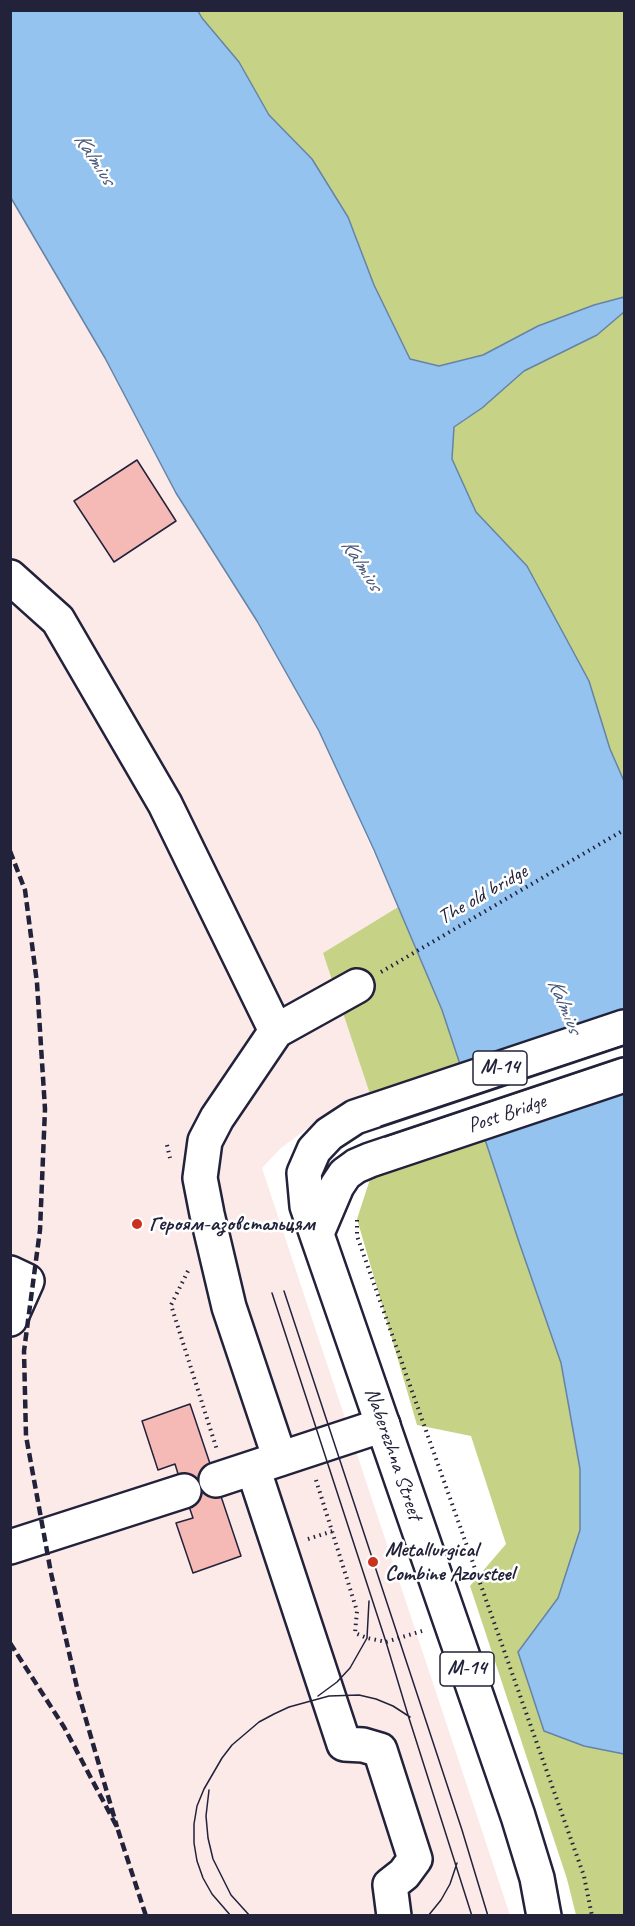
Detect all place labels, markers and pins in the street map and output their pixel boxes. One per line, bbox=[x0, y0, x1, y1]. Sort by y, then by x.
place label: Героям-азовстальцям bbox=[149, 1211, 315, 1237]
marker: Героям-азовстальцям bbox=[130, 1217, 144, 1231]
place label: Metallurgical Combine Azovsteel bbox=[385, 1537, 514, 1587]
marker: Metallurgical Combine Azovsteel bbox=[366, 1555, 380, 1569]

